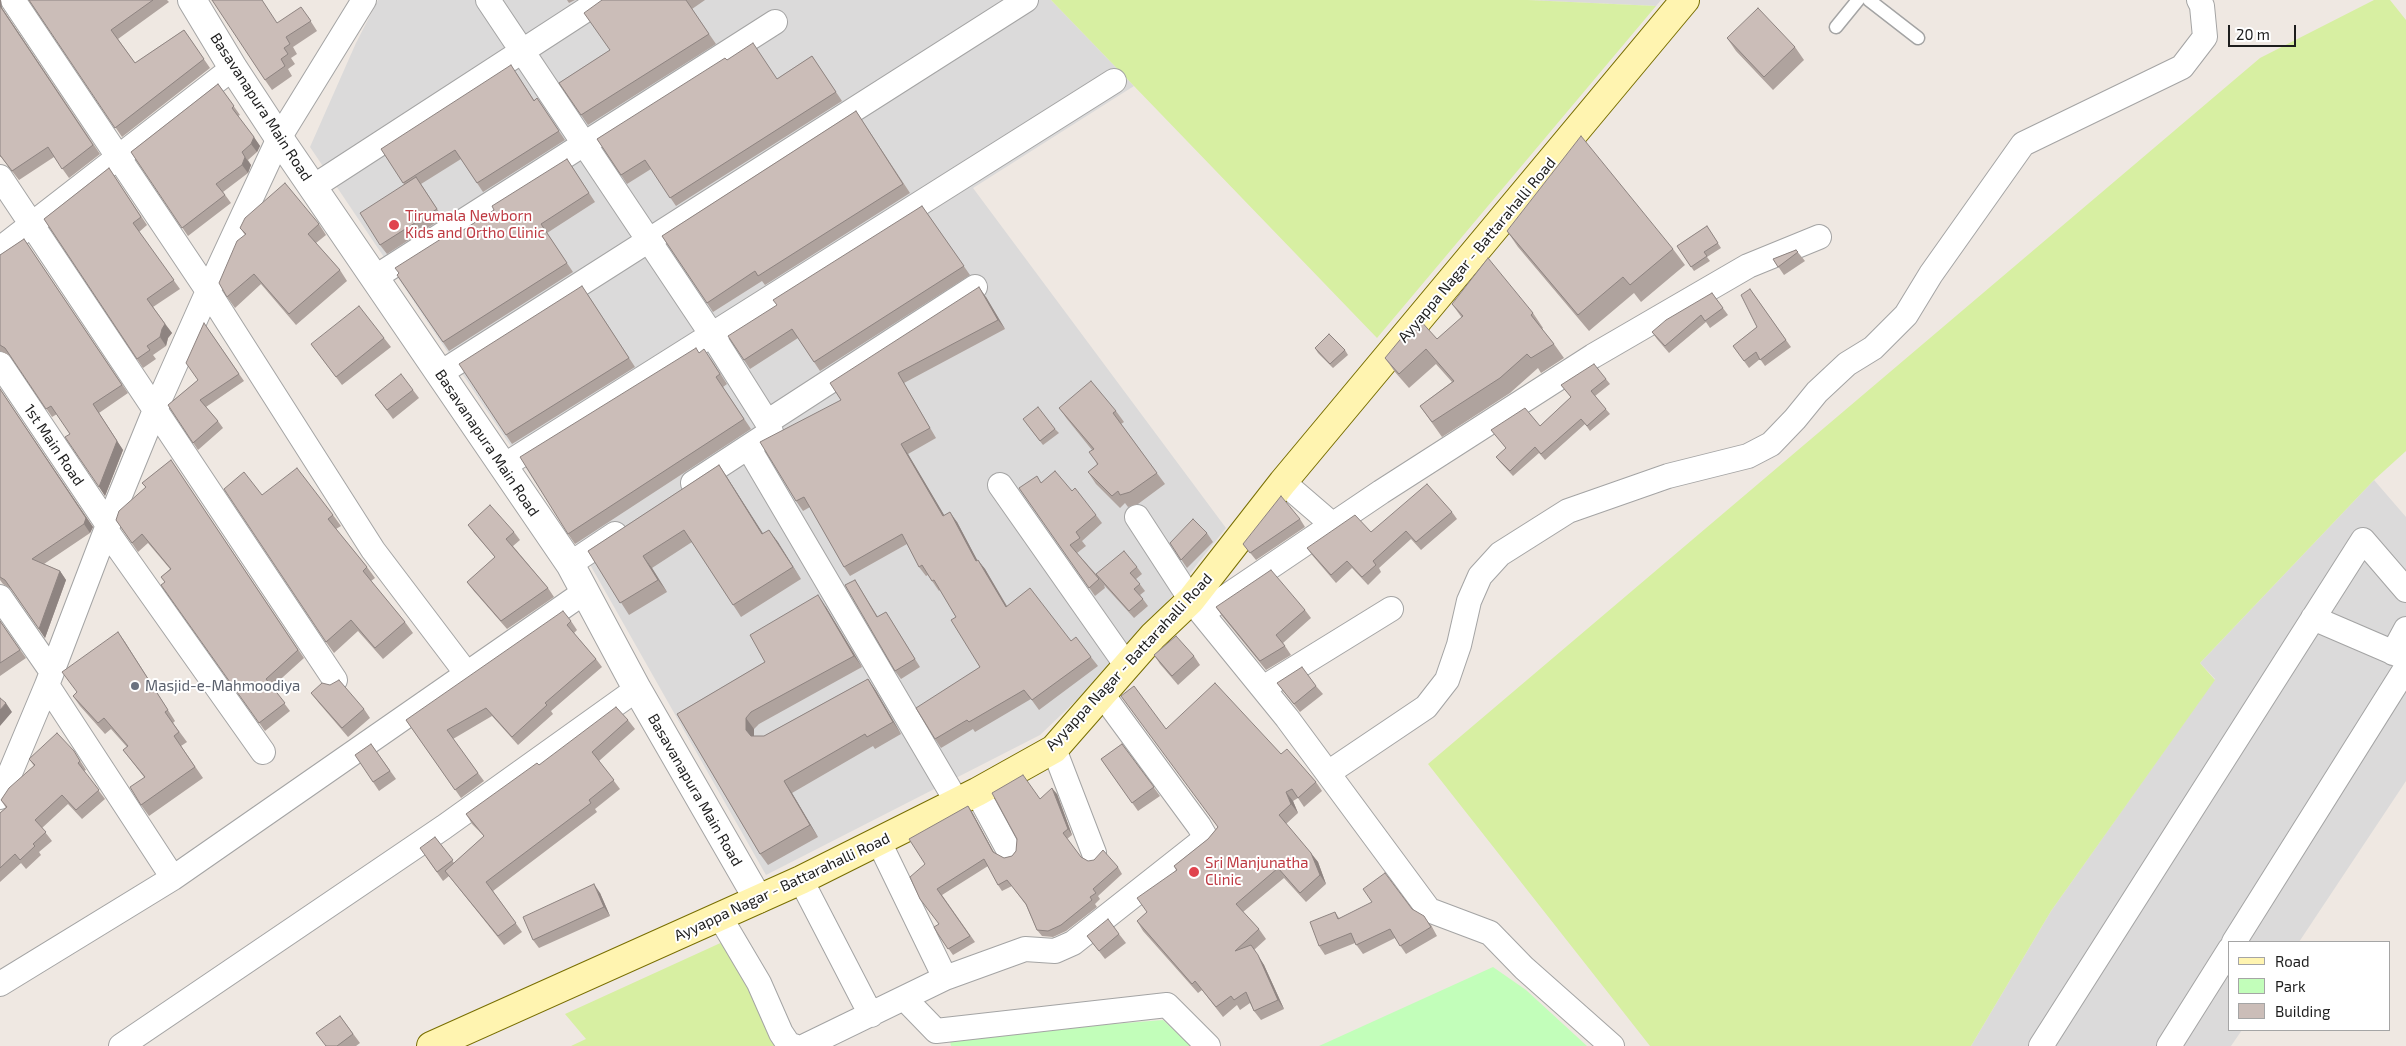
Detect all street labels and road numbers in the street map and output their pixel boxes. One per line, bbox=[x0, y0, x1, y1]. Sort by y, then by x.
street label: Basavanapura Main Road bbox=[206, 30, 316, 184]
street label: Ayyappa Nagar - Battarahalli Road bbox=[1394, 154, 1560, 346]
street label: Basavanapura Main Road bbox=[431, 366, 543, 520]
street label: 1st Main Road bbox=[20, 401, 88, 489]
street label: Ayyappa Nagar - Battarahalli Road bbox=[1042, 570, 1216, 754]
street label: Basavanapura Main Road bbox=[644, 711, 746, 869]
street label: Ayyappa Nagar - Battarahalli Road bbox=[671, 829, 893, 945]

